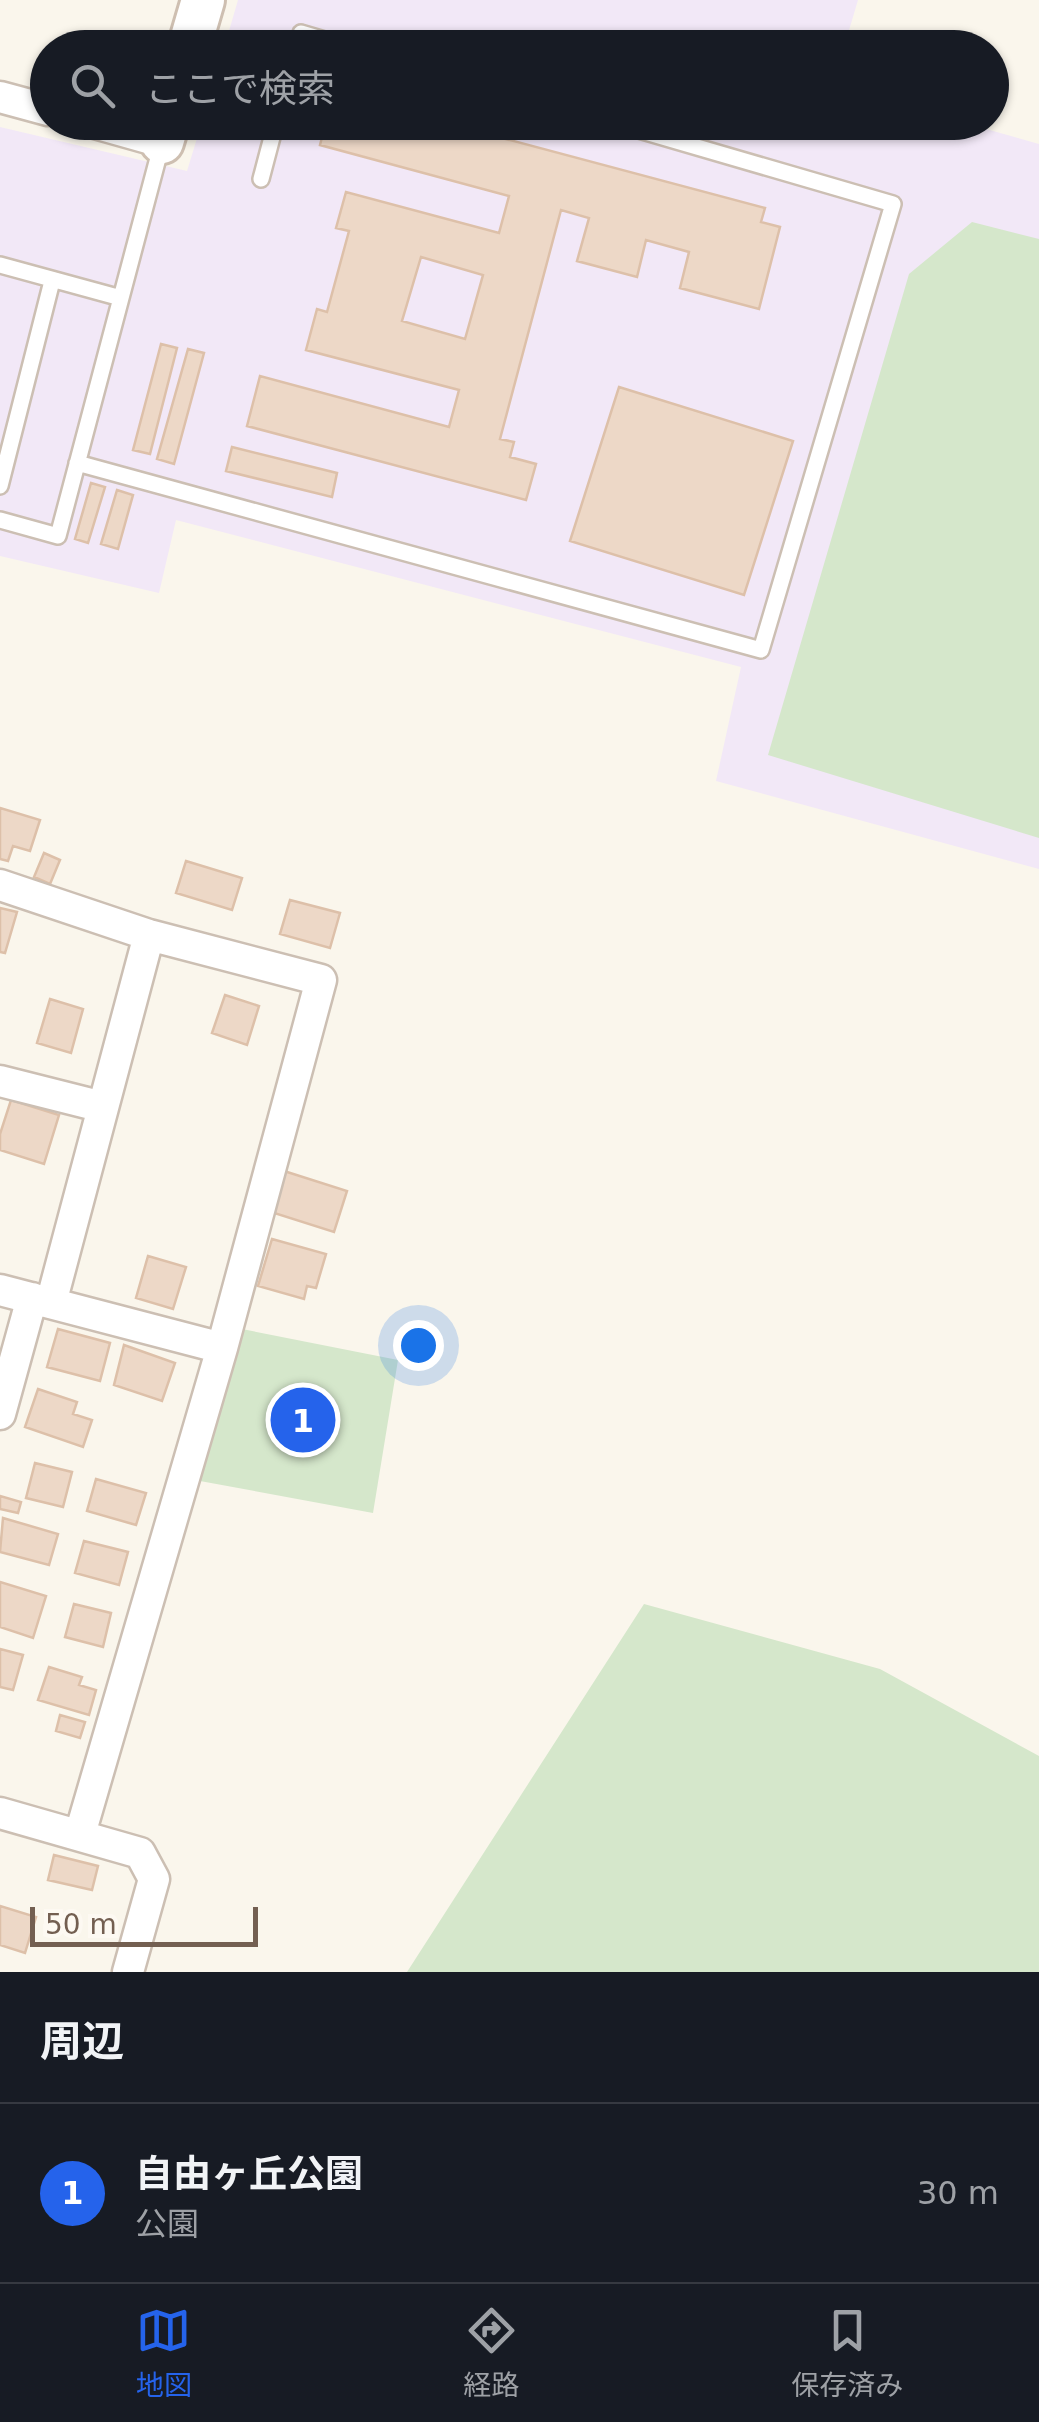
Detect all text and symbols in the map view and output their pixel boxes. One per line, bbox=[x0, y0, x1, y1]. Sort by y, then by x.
search box bbox=[30, 30, 1009, 140]
icon: search bbox=[65, 58, 120, 113]
text: ここで検索 bbox=[145, 67, 335, 111]
your location bbox=[393, 1320, 444, 1371]
pin: 1 bbox=[270, 1382, 336, 1458]
scale bar bbox=[30, 1902, 258, 1946]
text: 50 m bbox=[45, 1908, 117, 1941]
text: 周辺 bbox=[40, 2017, 124, 2066]
text: 自由ヶ丘公園 bbox=[135, 2152, 363, 2196]
text: 1 bbox=[61, 2174, 84, 2212]
text: 30 m bbox=[917, 2174, 999, 2212]
text: 公園 bbox=[135, 2205, 199, 2243]
tab: 地図 bbox=[136, 2303, 192, 2403]
tab: 経路 bbox=[463, 2303, 519, 2403]
tab: 保存済み bbox=[791, 2303, 903, 2403]

